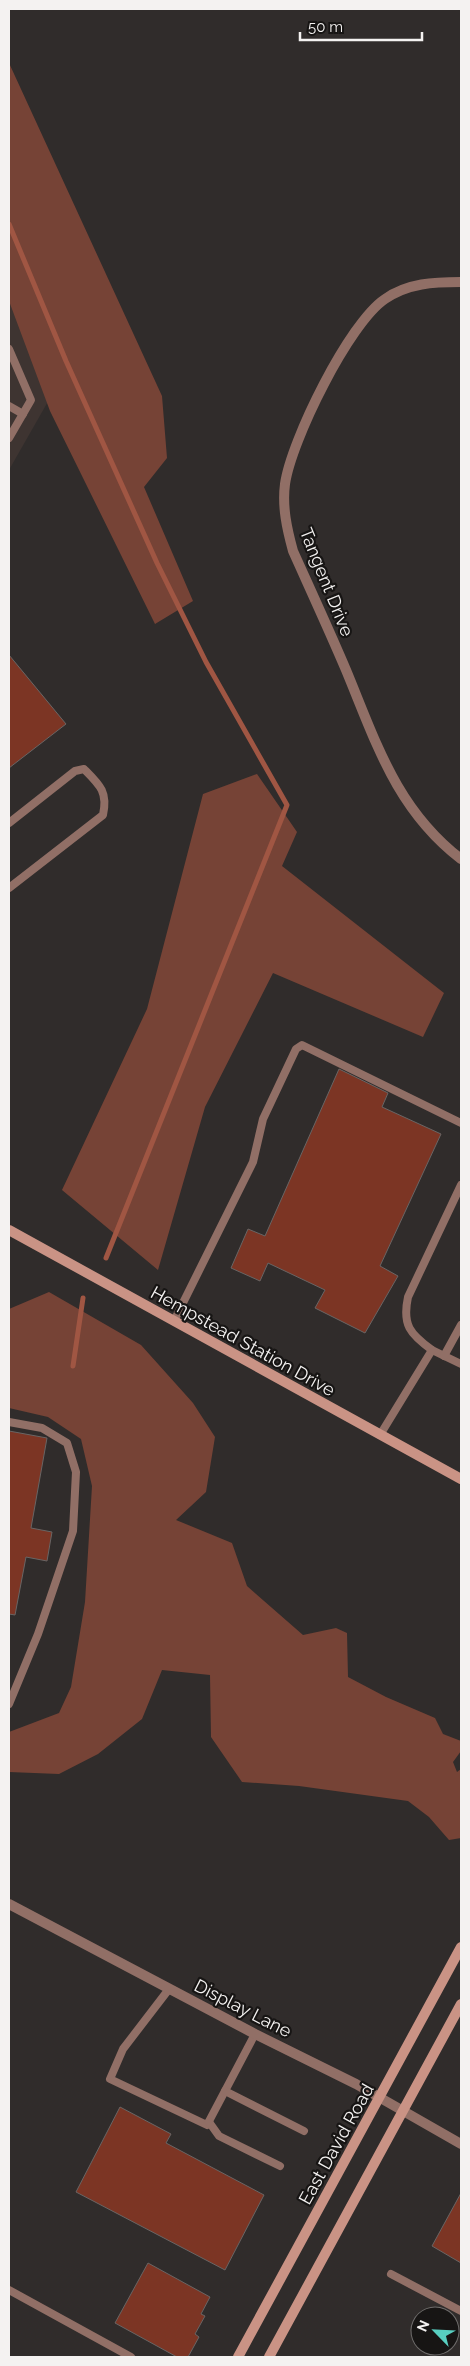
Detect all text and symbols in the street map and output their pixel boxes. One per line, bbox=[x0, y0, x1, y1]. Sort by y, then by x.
scale bar bbox=[300, 10, 422, 42]
text: 50 m bbox=[308, 18, 343, 36]
street label: Tangent Drive bbox=[296, 525, 358, 640]
street label: Hempstead Station Drive bbox=[147, 1282, 339, 1401]
street label: Display Lane bbox=[191, 1975, 295, 2042]
street label: East David Road bbox=[294, 2080, 378, 2208]
north arrow bbox=[410, 2306, 460, 2356]
text: N bbox=[414, 2318, 433, 2334]

